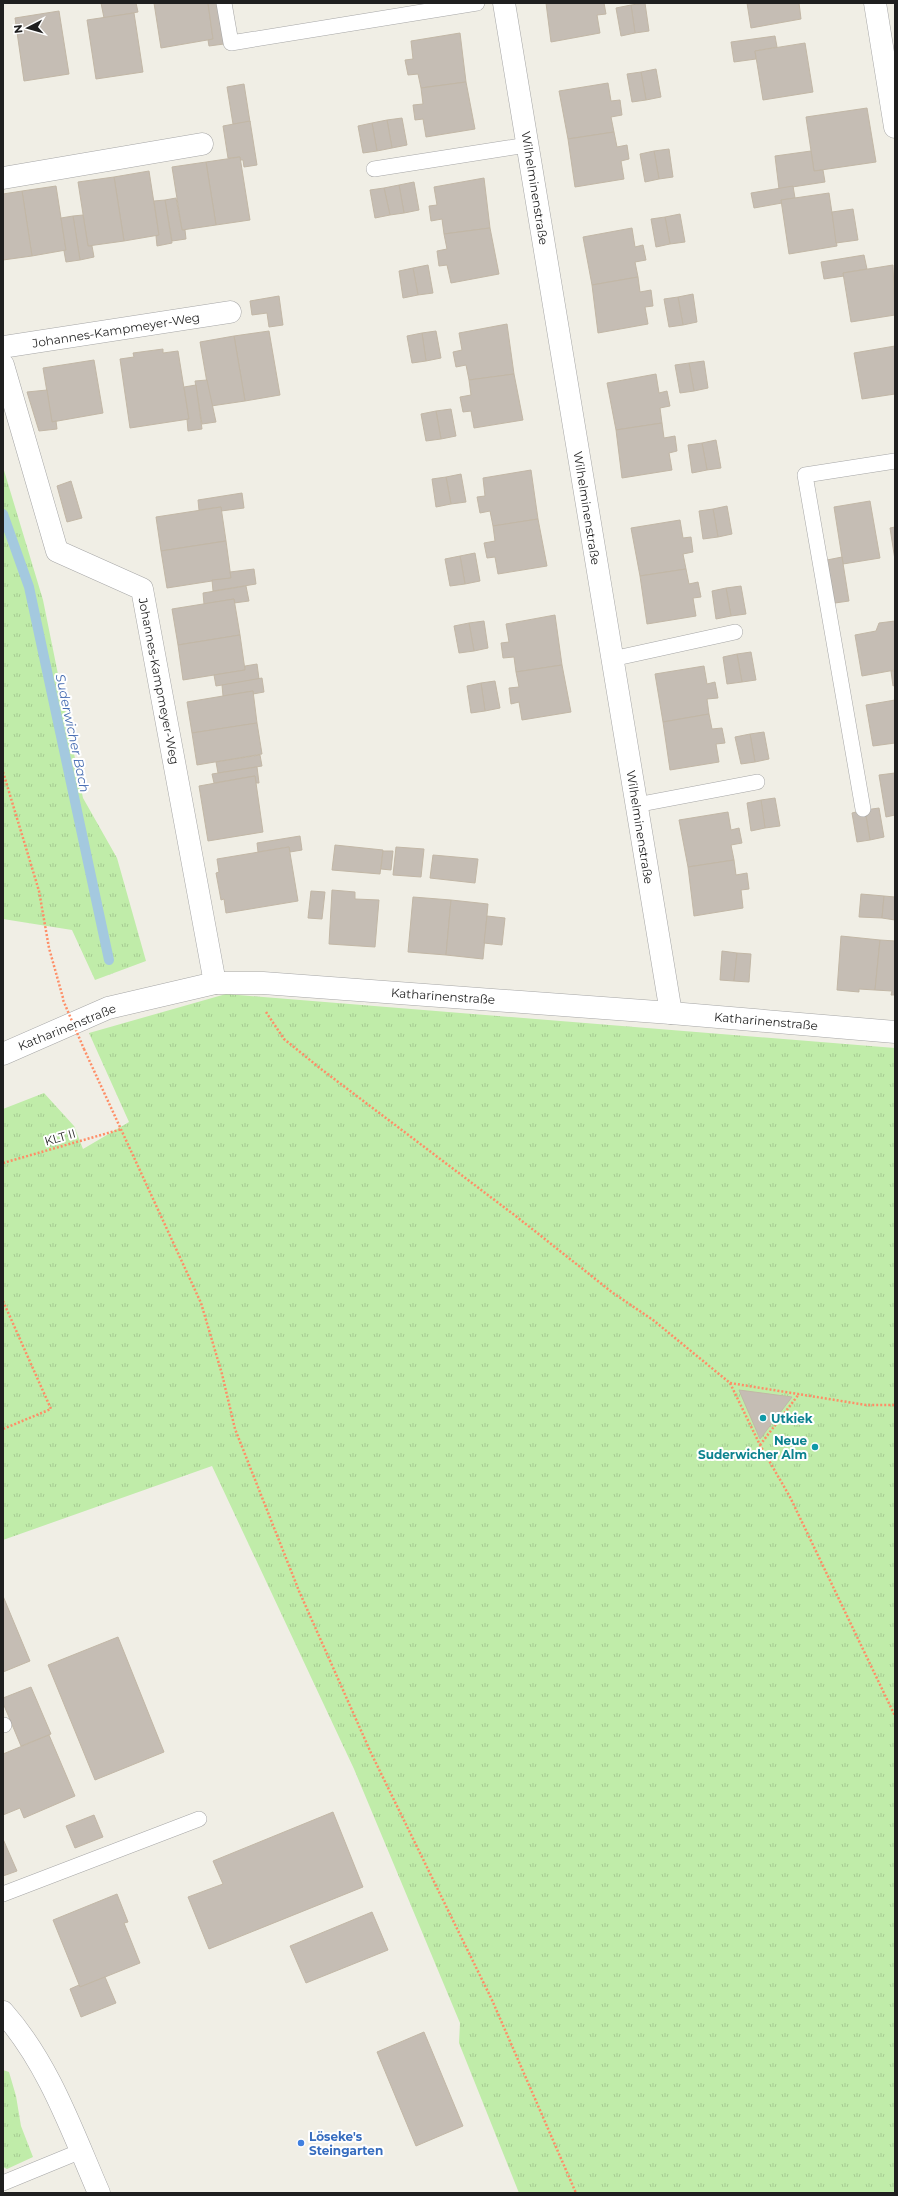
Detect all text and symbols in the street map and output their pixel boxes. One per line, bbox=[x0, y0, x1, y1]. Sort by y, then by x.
north arrow bbox=[8, 8, 48, 48]
text: N bbox=[11, 24, 25, 34]
street label: Wilhelminenstraße bbox=[519, 130, 551, 246]
street label: Johannes-Kampmeyer-Weg bbox=[30, 309, 201, 351]
street label: Wilhelminenstraße bbox=[571, 450, 603, 566]
street label: Johannes-Kampmeyer-Weg bbox=[135, 595, 183, 766]
water label: Suderwicher Bach bbox=[53, 672, 93, 794]
street label: Wilhelminenstraße bbox=[624, 769, 656, 885]
street label: Katharinenstraße bbox=[390, 985, 496, 1007]
street label: Katharinenstraße bbox=[16, 1001, 118, 1053]
street label: Katharinenstraße bbox=[713, 1009, 819, 1033]
street label: KLT II bbox=[43, 1125, 77, 1149]
place label: Utkiek bbox=[771, 1411, 813, 1426]
marker: Utkiek bbox=[758, 1413, 768, 1423]
place label: Neue Suderwicher Alm bbox=[698, 1433, 807, 1462]
marker: Neue Suderwicher Alm bbox=[810, 1442, 820, 1452]
place label: Löseke's Steingarten bbox=[309, 2129, 383, 2158]
marker: Löseke's Steingarten bbox=[296, 2138, 306, 2148]

